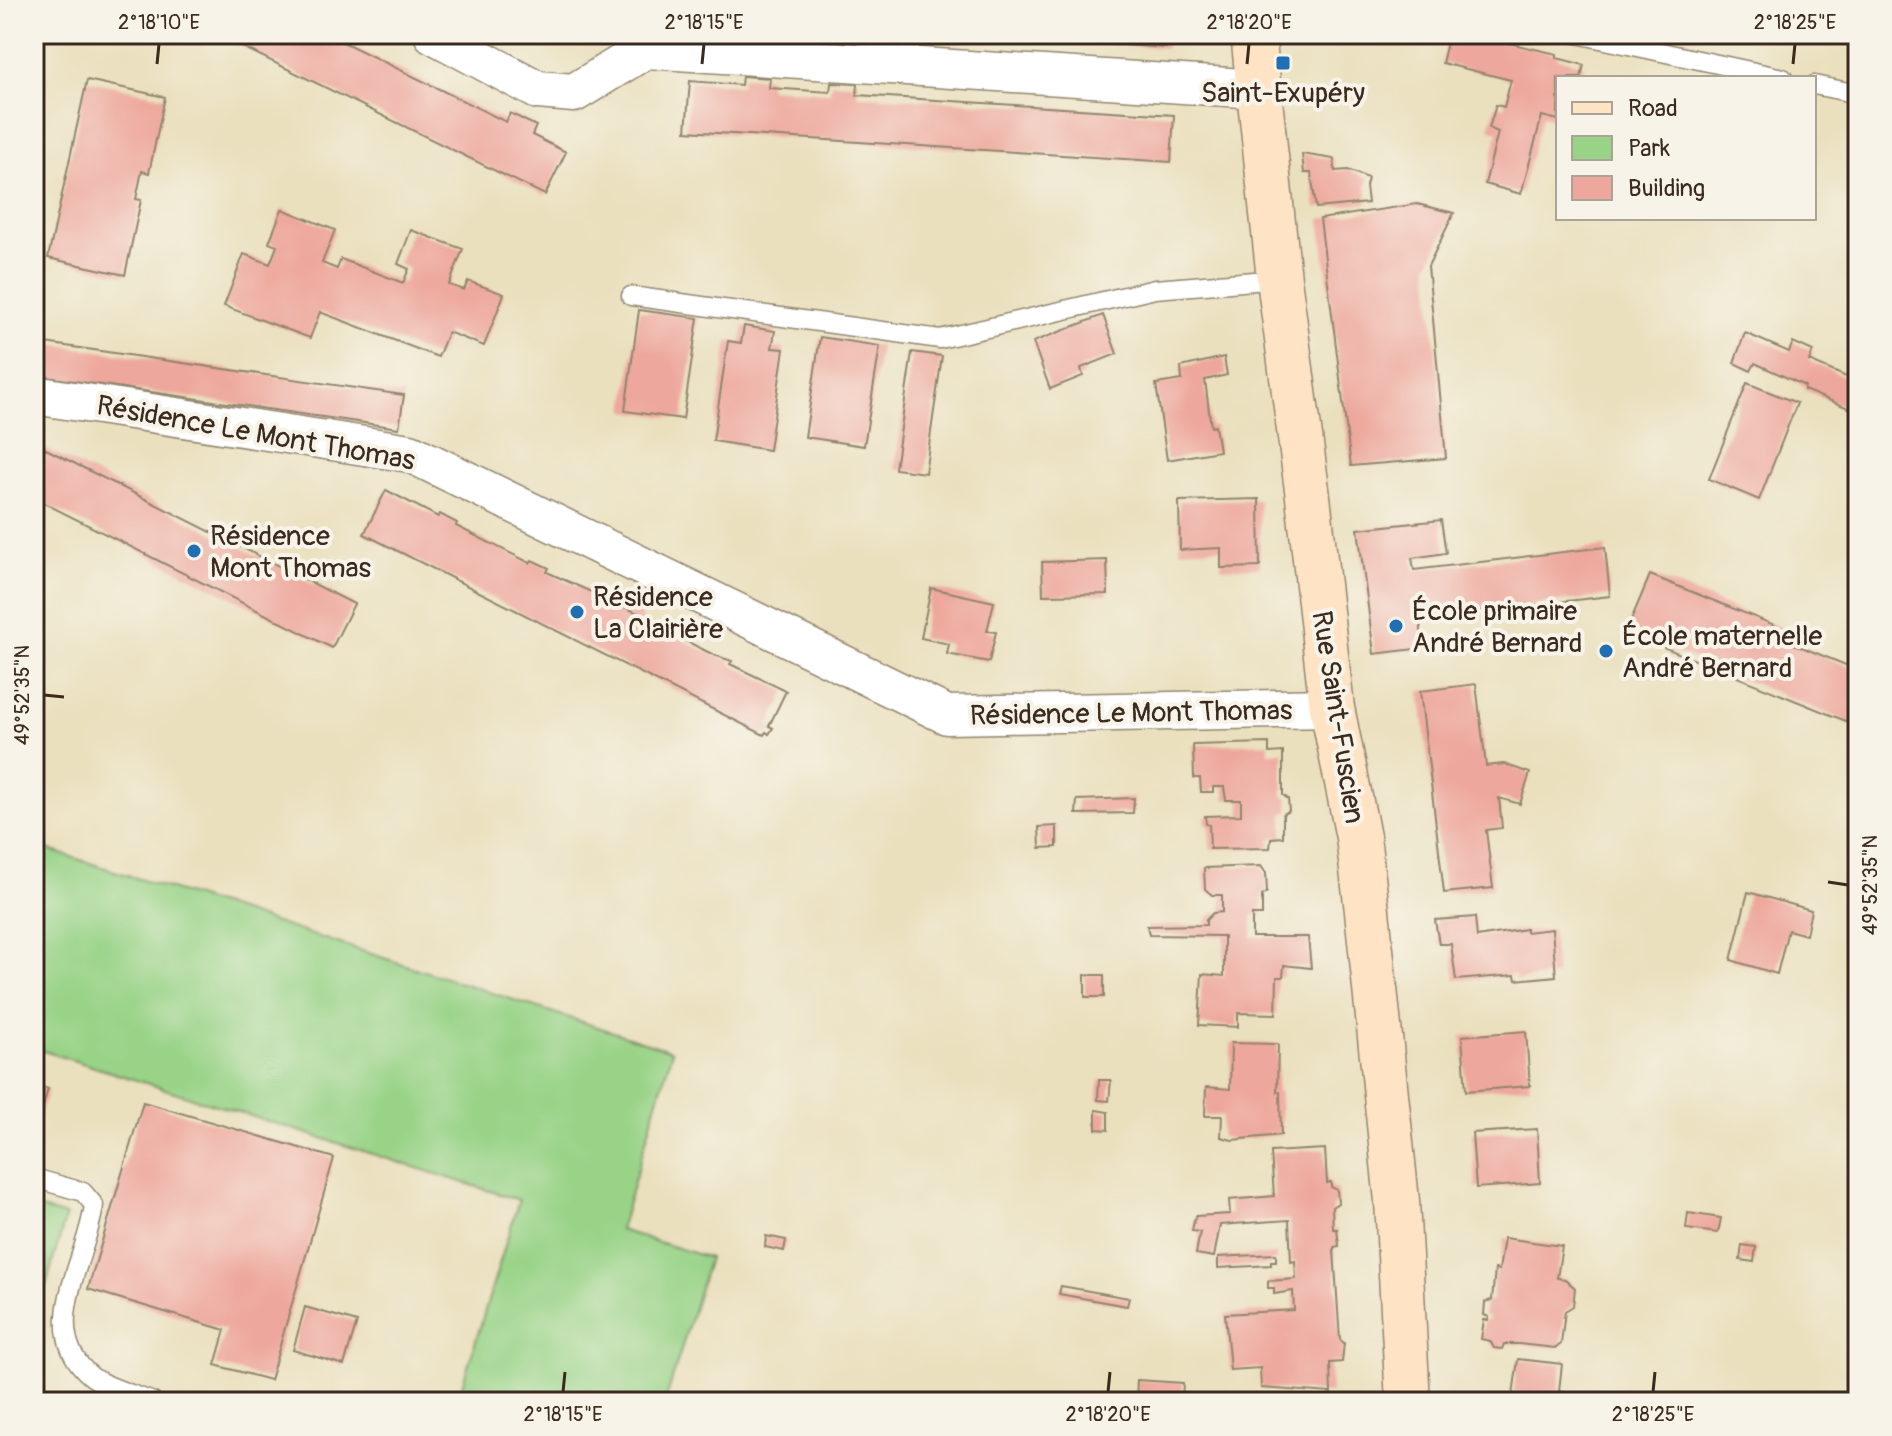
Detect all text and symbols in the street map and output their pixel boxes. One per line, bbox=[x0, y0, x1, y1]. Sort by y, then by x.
text: 2°18'10"E bbox=[118, 10, 200, 35]
text: 2°18'15"E bbox=[665, 10, 743, 35]
text: 2°18'20"E bbox=[1206, 10, 1292, 35]
text: 2°18'25"E bbox=[1754, 10, 1836, 35]
marker: Saint-Exupéry bbox=[1274, 54, 1292, 72]
place label: Saint-Exupéry bbox=[1201, 76, 1365, 111]
legend bbox=[1556, 76, 1816, 220]
text: Road bbox=[1628, 94, 1678, 123]
text: Park bbox=[1628, 134, 1670, 163]
text: Building bbox=[1628, 174, 1705, 203]
street label: Résidence Le Mont Thomas bbox=[94, 388, 418, 479]
place label: Résidence Mont Thomas bbox=[210, 519, 372, 586]
marker: Résidence Mont Thomas bbox=[185, 542, 203, 560]
place label: Résidence La Clairière bbox=[593, 580, 723, 647]
place label: École primaire André Bernard bbox=[1412, 594, 1582, 661]
marker: Résidence La Clairière bbox=[568, 603, 586, 621]
street label: Rue Saint-Fuscien bbox=[1303, 608, 1372, 826]
marker: École primaire André Bernard bbox=[1387, 617, 1405, 635]
place label: École maternelle André Bernard bbox=[1622, 619, 1823, 686]
marker: École maternelle André Bernard bbox=[1597, 642, 1615, 660]
text: 49°52'35"N bbox=[10, 645, 35, 745]
street label: Résidence Le Mont Thomas bbox=[969, 693, 1293, 734]
text: 49°52'35"N bbox=[1858, 835, 1883, 935]
text: 2°18'15"E bbox=[524, 1402, 602, 1427]
text: 2°18'20"E bbox=[1065, 1402, 1151, 1427]
text: 2°18'25"E bbox=[1612, 1402, 1694, 1427]

